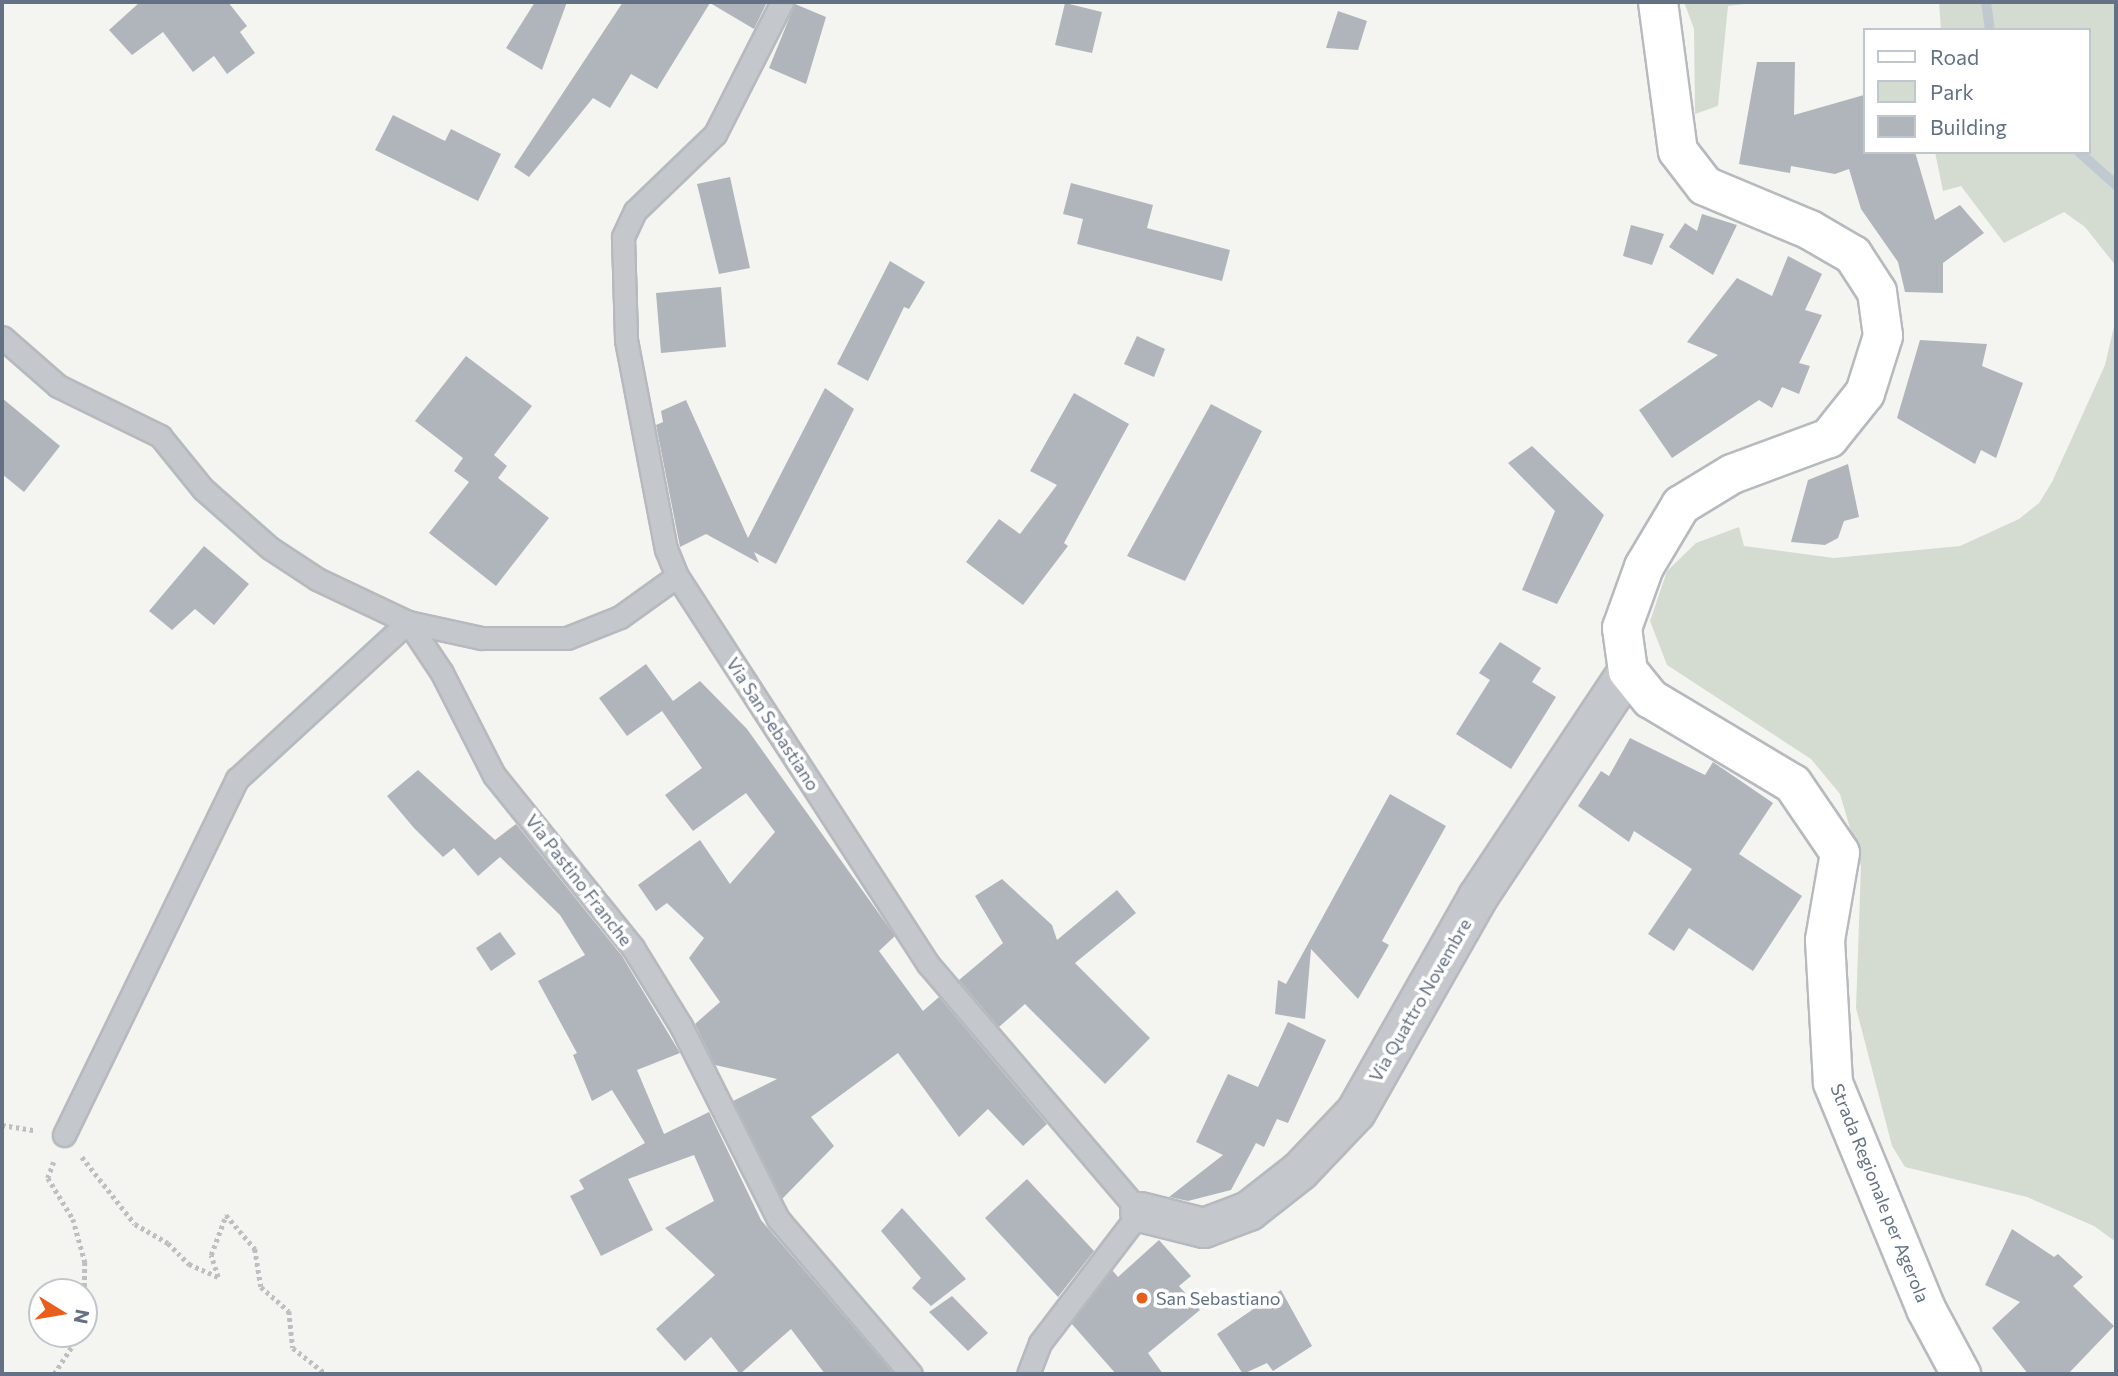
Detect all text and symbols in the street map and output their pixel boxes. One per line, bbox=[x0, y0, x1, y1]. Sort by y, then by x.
legend bbox=[1862, 28, 2090, 154]
text: Road bbox=[1930, 44, 1979, 69]
text: Park bbox=[1930, 79, 1974, 104]
text: Building bbox=[1930, 114, 2007, 139]
street label: Via San Sebastiano bbox=[722, 653, 824, 795]
street label: Via Pastino Franche bbox=[521, 810, 637, 950]
street label: Via Quattro Novembre bbox=[1364, 914, 1476, 1086]
street label: Strada Regionale per Agerola bbox=[1826, 1080, 1934, 1306]
north arrow bbox=[28, 1278, 98, 1348]
place label: San Sebastiano bbox=[1156, 1287, 1280, 1309]
marker: San Sebastiano bbox=[1134, 1290, 1150, 1306]
text: N bbox=[69, 1308, 95, 1326]

